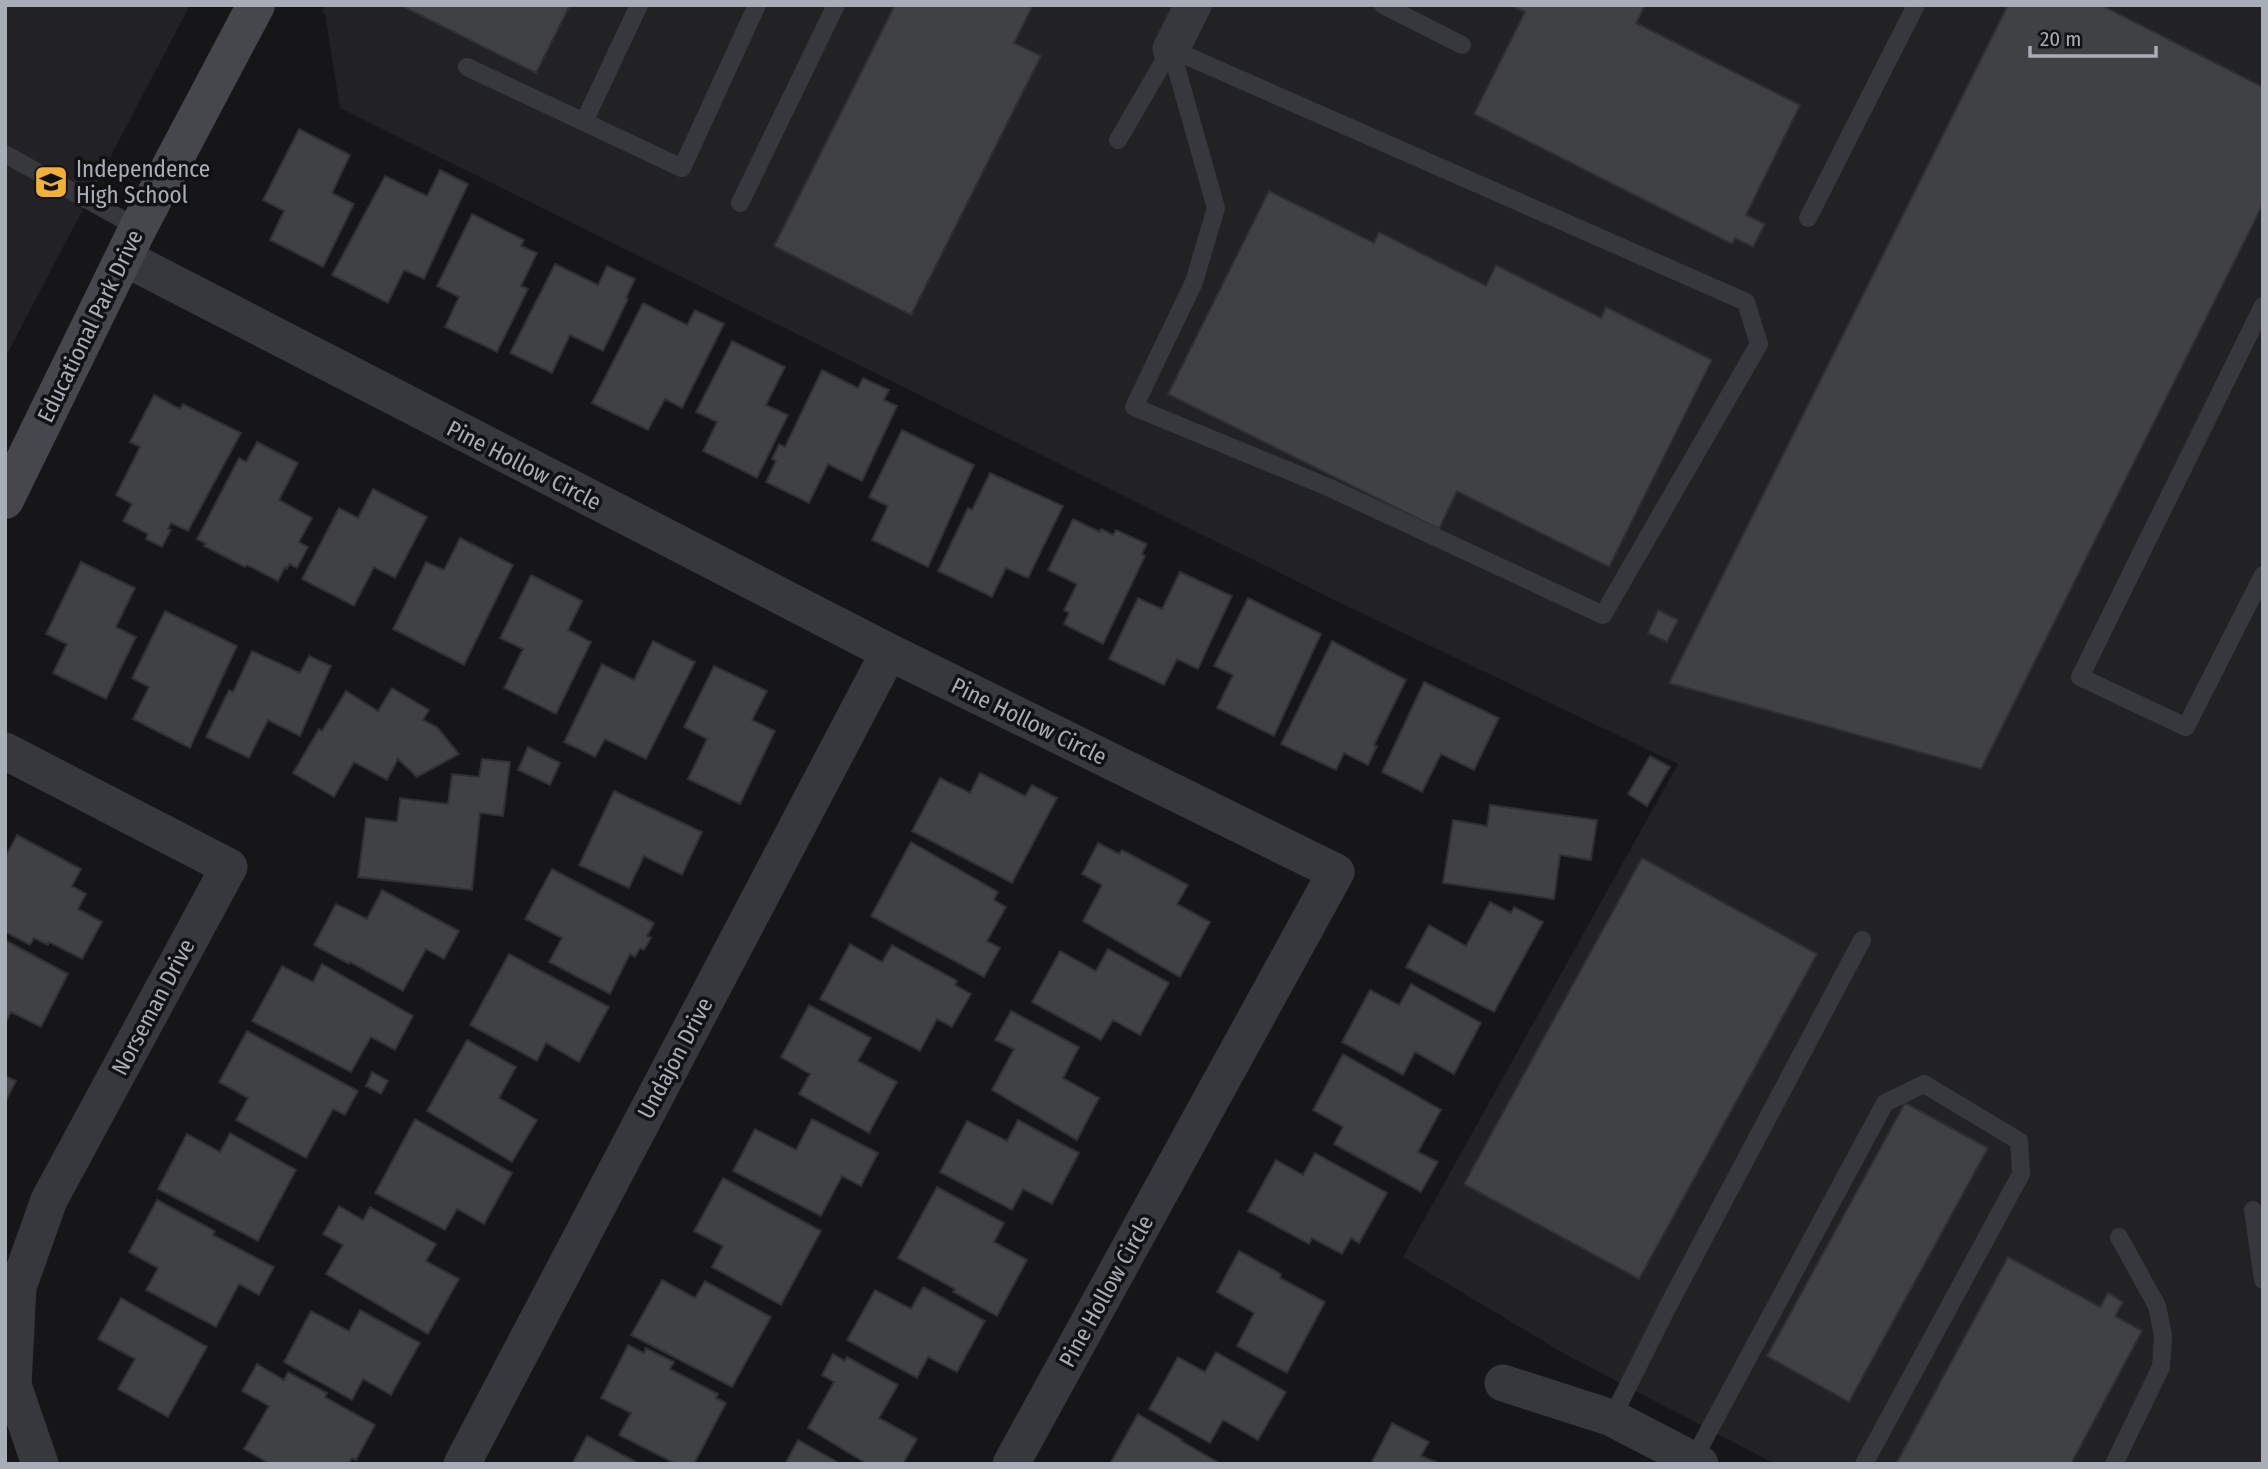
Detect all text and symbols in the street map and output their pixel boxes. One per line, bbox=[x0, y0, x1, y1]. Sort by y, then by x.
scale bar bbox=[2030, 14, 2156, 58]
text: 20 m bbox=[2040, 26, 2081, 52]
place label: Independence High School bbox=[76, 155, 210, 209]
school or university icon: Independence High School bbox=[32, 163, 70, 201]
street label: Educational Park Drive bbox=[31, 225, 149, 427]
street label: Pine Hollow Circle bbox=[442, 414, 606, 516]
street label: Pine Hollow Circle bbox=[947, 671, 1111, 771]
street label: Norseman Drive bbox=[105, 934, 201, 1080]
street label: Undajon Drive bbox=[631, 993, 719, 1123]
street label: Pine Hollow Circle bbox=[1053, 1210, 1159, 1372]

